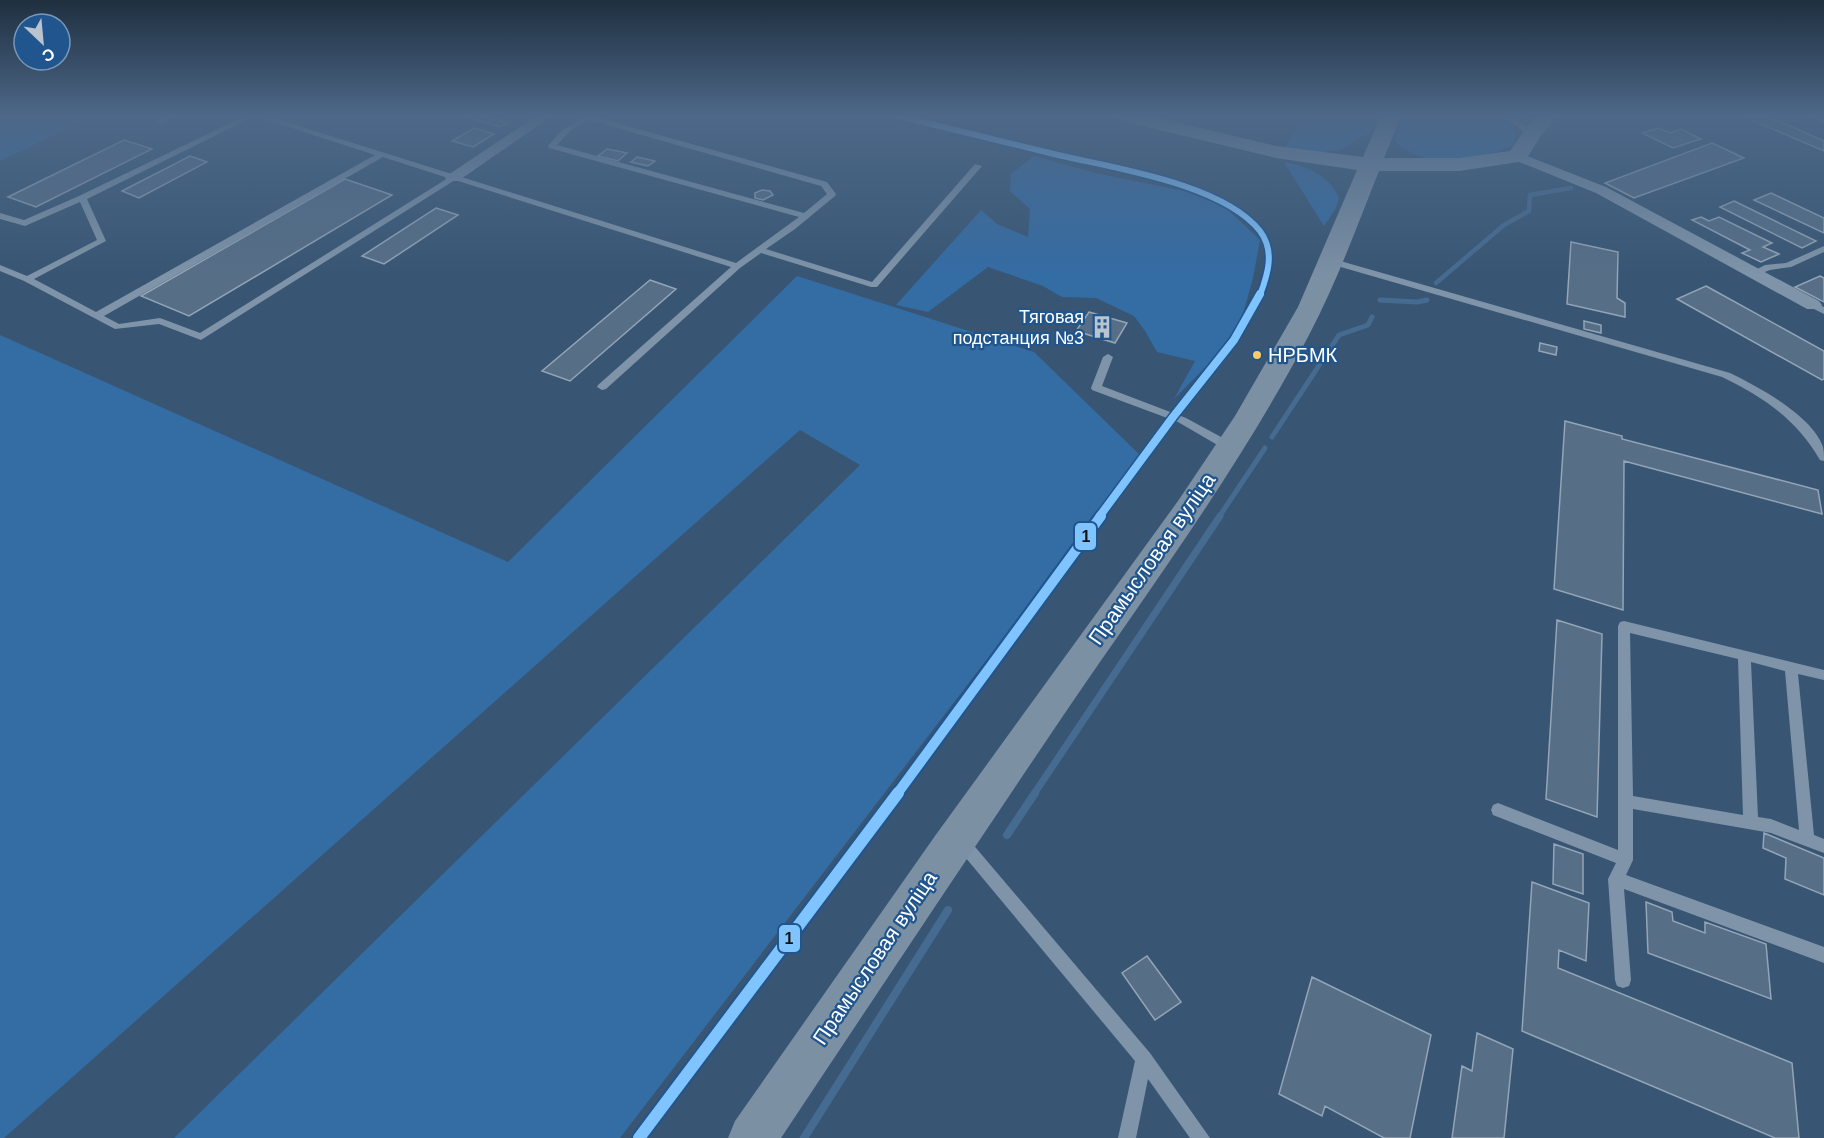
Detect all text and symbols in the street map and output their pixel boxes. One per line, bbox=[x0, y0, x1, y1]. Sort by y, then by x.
north arrow bbox=[12, 12, 72, 72]
text: С bbox=[39, 45, 57, 65]
place label: Тяговая подстанция №3 bbox=[953, 307, 1084, 348]
building icon: Тяговая подстанция №3 bbox=[1089, 314, 1115, 340]
place label: НРБМК bbox=[1268, 344, 1338, 366]
marker: НРБМК bbox=[1251, 349, 1263, 361]
street label: Прамысловая вуліца bbox=[1084, 468, 1220, 649]
line badge: 1 bbox=[1074, 522, 1097, 551]
text: 1 bbox=[1082, 528, 1091, 545]
street label: Прамысловая вуліца bbox=[808, 867, 941, 1049]
line badge: 1 bbox=[778, 924, 801, 953]
text: 1 bbox=[785, 930, 794, 947]

